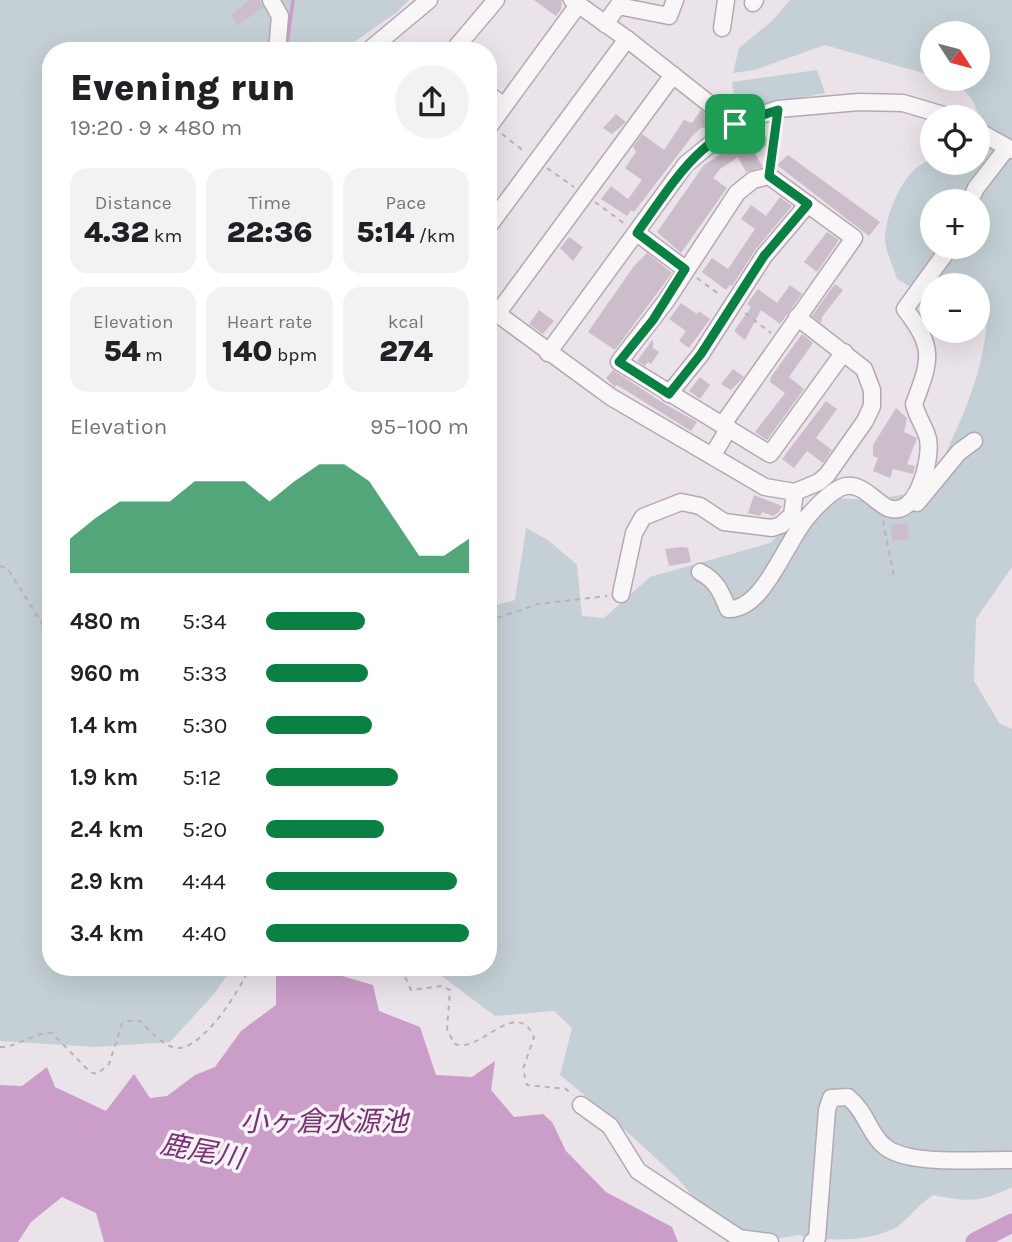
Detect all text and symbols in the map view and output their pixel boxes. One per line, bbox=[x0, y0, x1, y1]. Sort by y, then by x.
north arrow bbox=[920, 21, 990, 91]
map controls bbox=[920, 21, 990, 343]
text: Evening run bbox=[70, 65, 295, 110]
button: share bbox=[395, 65, 469, 139]
pin bbox=[705, 94, 765, 154]
icon: arrive bbox=[716, 105, 754, 143]
button: locate bbox=[920, 105, 990, 175]
text: 19:20 · 9 × 480 m bbox=[70, 114, 242, 141]
button: + bbox=[920, 189, 990, 259]
text: Distance bbox=[95, 192, 172, 214]
text: Time bbox=[248, 192, 291, 214]
text: Pace bbox=[386, 192, 426, 214]
text: 4.32 bbox=[84, 214, 149, 250]
text: 22:36 bbox=[226, 214, 313, 250]
text: 5:14 bbox=[356, 214, 414, 250]
text: km bbox=[149, 225, 182, 247]
text: /km bbox=[414, 225, 455, 247]
button: − bbox=[920, 273, 990, 343]
text: Elevation bbox=[93, 311, 173, 333]
text: Heart rate bbox=[227, 311, 312, 333]
text: kcal bbox=[388, 311, 424, 333]
text: 54 bbox=[104, 333, 141, 369]
text: 140 bbox=[222, 333, 273, 369]
text: 274 bbox=[379, 333, 433, 369]
text: m bbox=[141, 344, 163, 366]
text: bpm bbox=[273, 344, 317, 366]
text: Elevation bbox=[70, 413, 167, 440]
text: 95–100 m bbox=[370, 413, 469, 440]
text: 480 m bbox=[70, 608, 141, 635]
text: 5:34 bbox=[182, 608, 227, 635]
text: 960 m bbox=[70, 660, 140, 687]
text: 5:33 bbox=[182, 660, 227, 687]
text: 1.4 km bbox=[70, 712, 138, 739]
text: 5:30 bbox=[182, 712, 228, 739]
text: 1.9 km bbox=[70, 764, 138, 791]
text: 5:12 bbox=[182, 764, 221, 791]
text: 2.4 km bbox=[70, 816, 144, 843]
text: 5:20 bbox=[182, 816, 227, 843]
text: 2.9 km bbox=[70, 868, 144, 895]
text: 4:44 bbox=[182, 868, 226, 895]
text: 3.4 km bbox=[70, 920, 144, 947]
text: 4:40 bbox=[182, 920, 227, 947]
water label: 小ヶ倉水源池 bbox=[240, 1105, 411, 1138]
water label: 鹿尾川 bbox=[158, 1127, 249, 1176]

